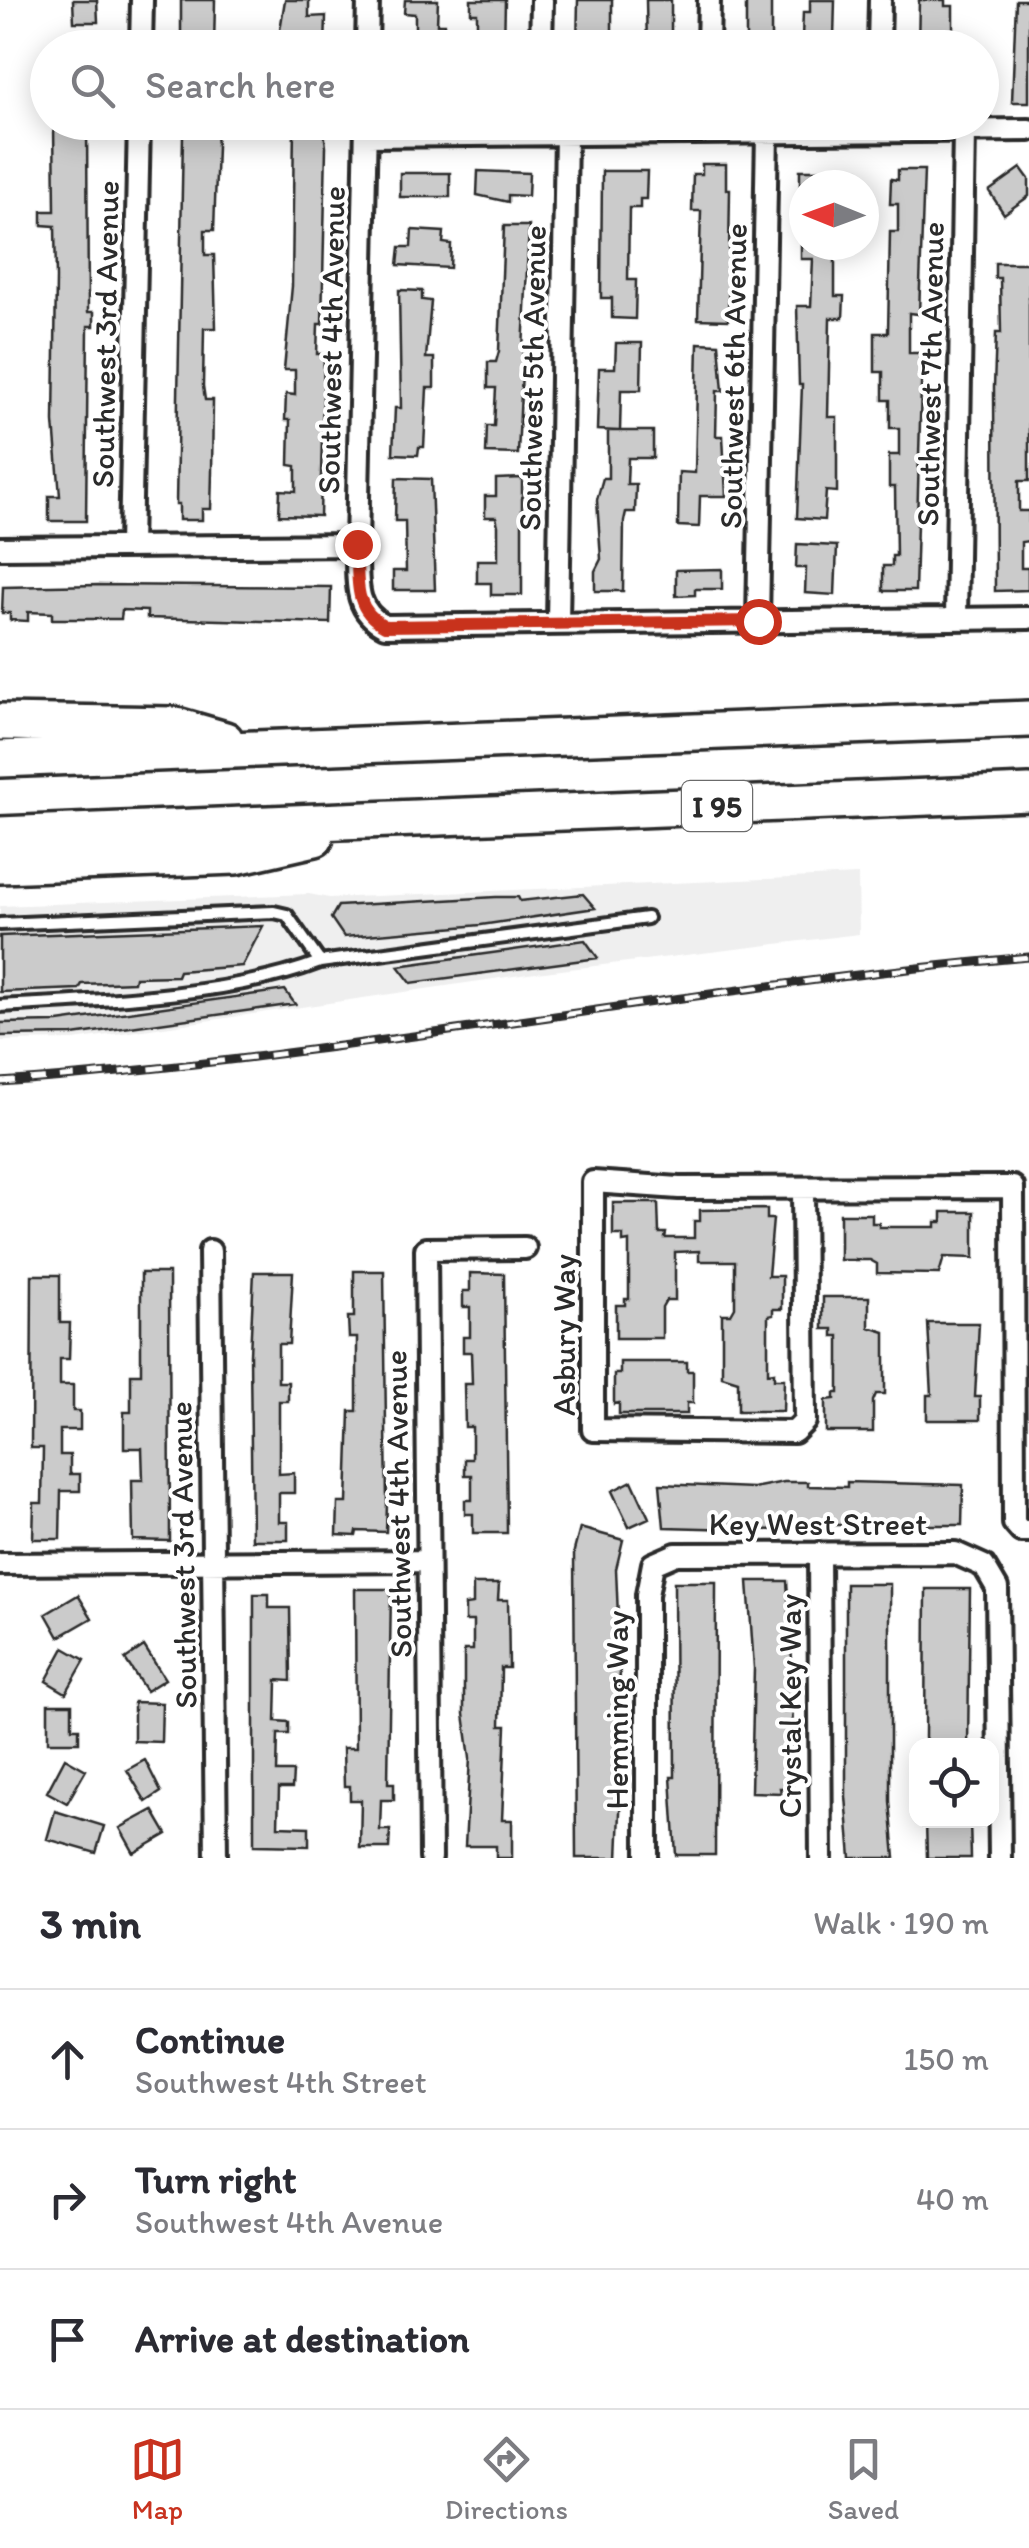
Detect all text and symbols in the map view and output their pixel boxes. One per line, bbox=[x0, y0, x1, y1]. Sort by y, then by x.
search box bbox=[30, 30, 999, 140]
icon: search bbox=[65, 58, 120, 113]
text: Search here bbox=[145, 62, 336, 108]
north arrow bbox=[789, 170, 879, 260]
street label: Southwest 3rd Avenue bbox=[83, 180, 127, 488]
street label: Southwest 4th Avenue bbox=[309, 186, 353, 494]
street label: Southwest 7th Avenue bbox=[908, 221, 952, 527]
street label: Southwest 6th Avenue bbox=[711, 223, 755, 529]
street label: Southwest 5th Avenue bbox=[510, 225, 554, 531]
route end bbox=[335, 522, 381, 568]
route start bbox=[736, 599, 782, 645]
road number: I 95 bbox=[682, 781, 752, 831]
street label: Asbury Way bbox=[545, 1254, 583, 1416]
street label: Southwest 4th Avenue bbox=[376, 1350, 420, 1658]
street label: Southwest 3rd Avenue bbox=[161, 1401, 205, 1709]
street label: Key West Street bbox=[709, 1505, 927, 1543]
street label: Crystal Key Way bbox=[771, 1594, 809, 1818]
street label: Hemming Way bbox=[598, 1610, 636, 1810]
map controls bbox=[909, 1738, 999, 1828]
button: locate bbox=[909, 1738, 999, 1828]
text: 3 min bbox=[40, 1898, 141, 1949]
text: Walk · 190 m bbox=[813, 1904, 989, 1942]
text: Continue bbox=[135, 2017, 285, 2063]
icon: ahead bbox=[40, 2032, 95, 2087]
text: 150 m bbox=[904, 2040, 989, 2078]
text: Southwest 4th Street bbox=[135, 2063, 427, 2101]
text: Turn right bbox=[135, 2157, 297, 2203]
icon: right bbox=[40, 2172, 95, 2227]
text: 40 m bbox=[916, 2180, 989, 2218]
text: Southwest 4th Avenue bbox=[135, 2203, 443, 2241]
icon: arrive bbox=[40, 2312, 95, 2367]
text: Arrive at destination bbox=[135, 2316, 470, 2362]
tab: Map bbox=[130, 2432, 185, 2526]
tab: Directions bbox=[445, 2432, 568, 2526]
tab: Saved bbox=[828, 2432, 899, 2526]

